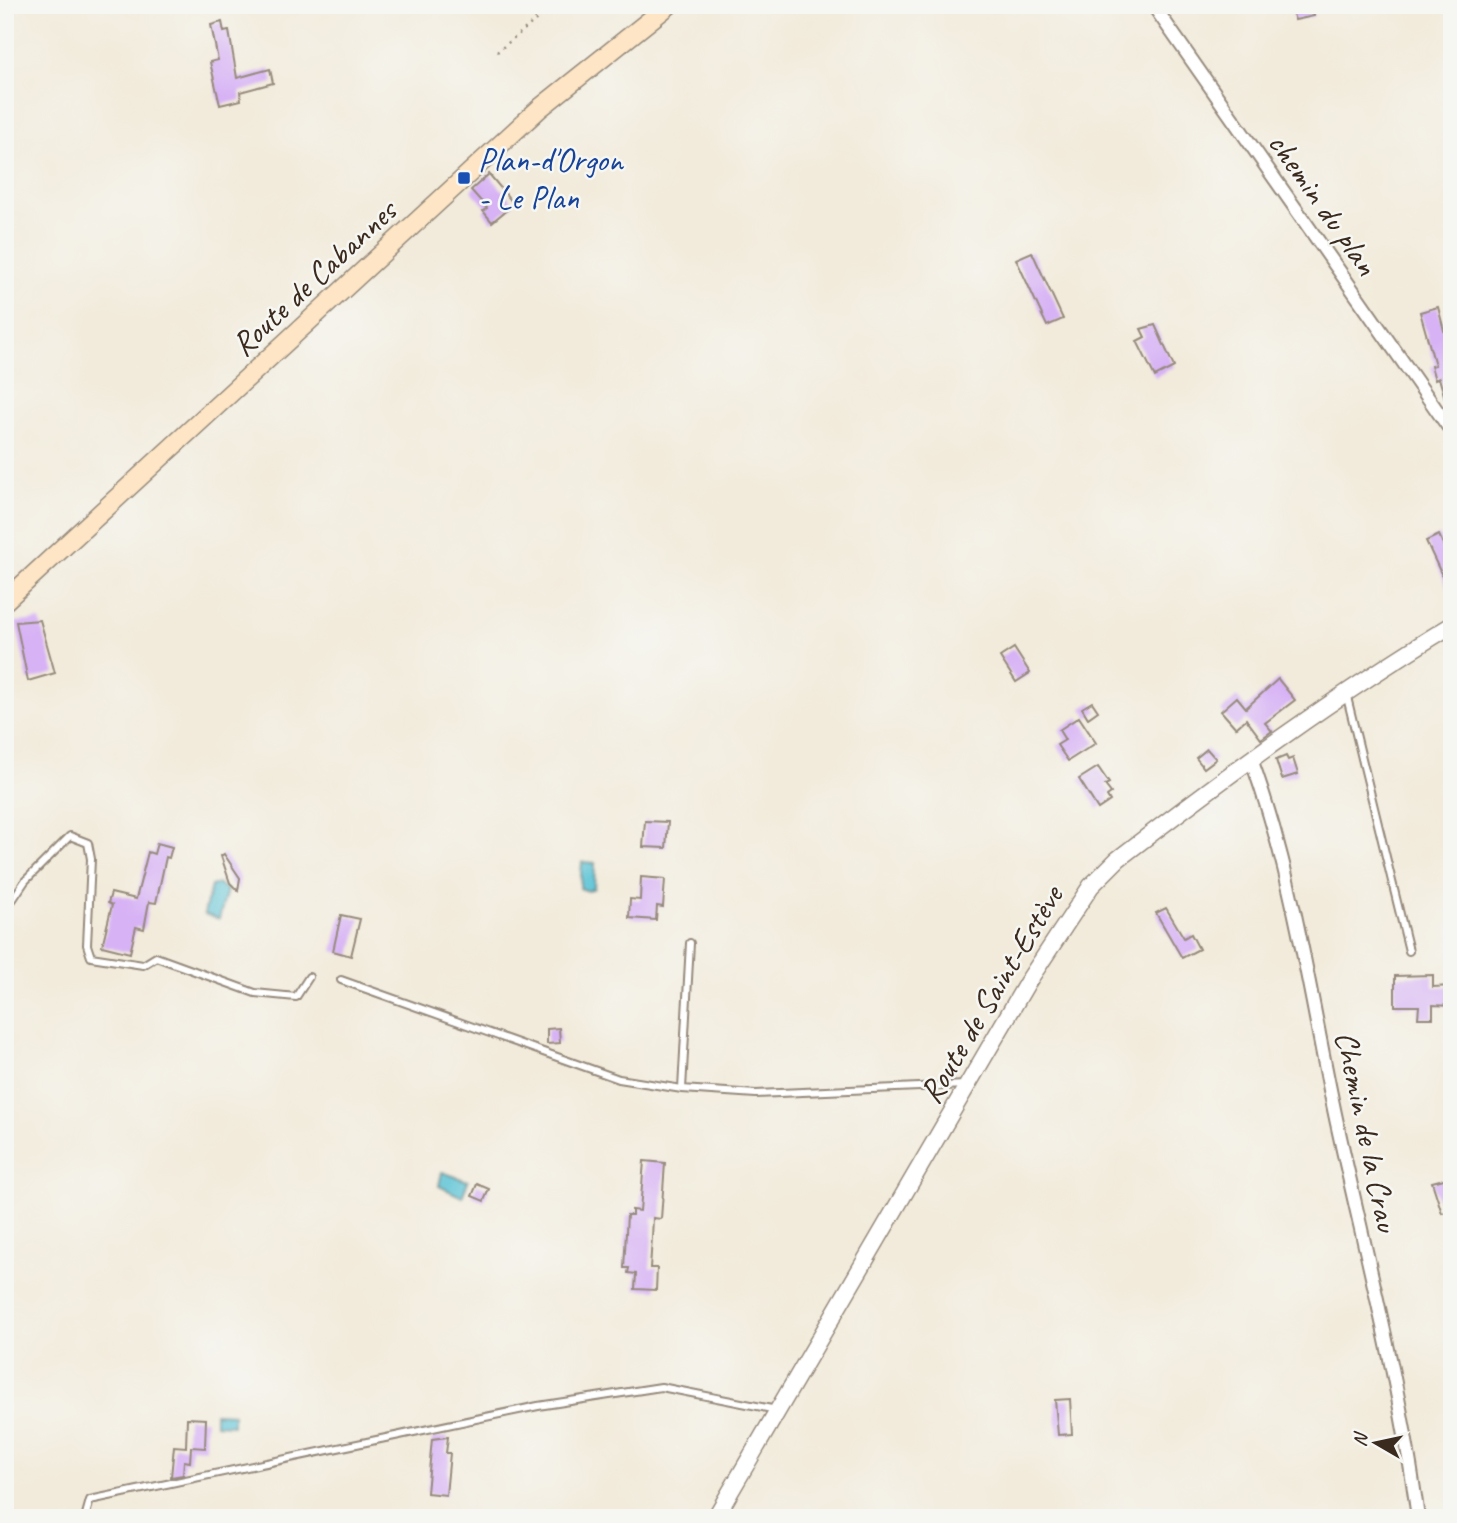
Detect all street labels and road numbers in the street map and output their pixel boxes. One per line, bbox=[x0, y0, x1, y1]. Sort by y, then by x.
street label: chemin du plan bbox=[1259, 124, 1388, 283]
street label: Route de Cabannes bbox=[222, 189, 407, 365]
street label: Route de Saint-Estève bbox=[909, 876, 1074, 1111]
street label: Chemin de la Crau bbox=[1325, 1027, 1409, 1237]

